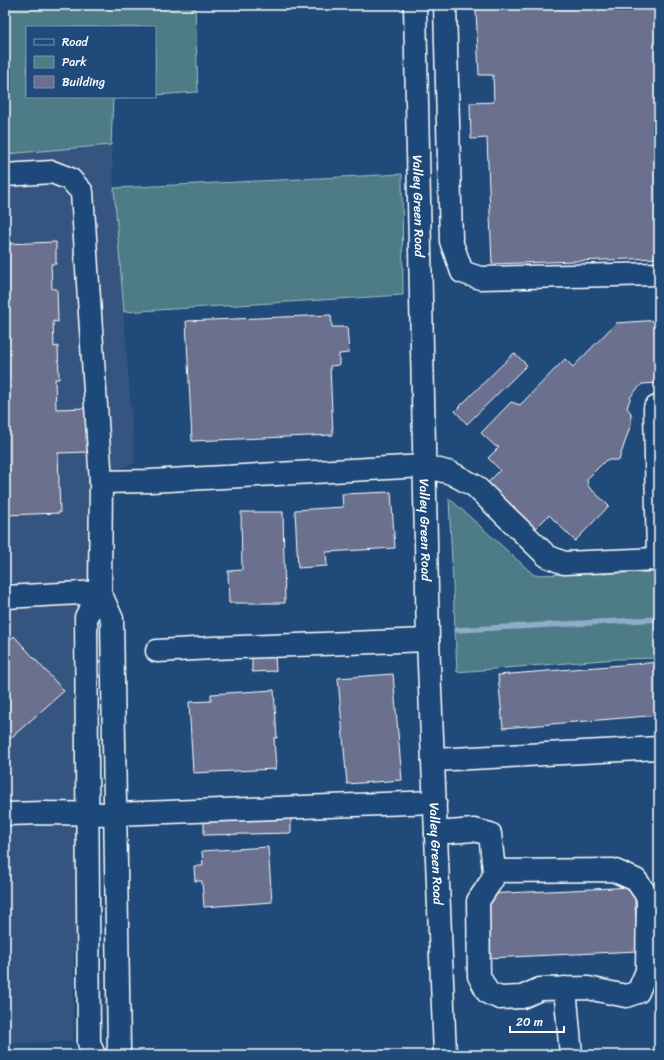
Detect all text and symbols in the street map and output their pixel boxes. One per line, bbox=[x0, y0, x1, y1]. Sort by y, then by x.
legend bbox=[26, 26, 156, 98]
text: Road bbox=[62, 31, 89, 53]
text: Park bbox=[62, 51, 87, 73]
text: Building bbox=[62, 71, 105, 93]
street label: Valley Green Road bbox=[406, 155, 431, 258]
street label: Valley Green Road bbox=[413, 479, 438, 582]
street label: Valley Green Road bbox=[423, 802, 450, 906]
scale bar bbox=[510, 1008, 564, 1034]
text: 20 m bbox=[516, 1011, 543, 1033]

